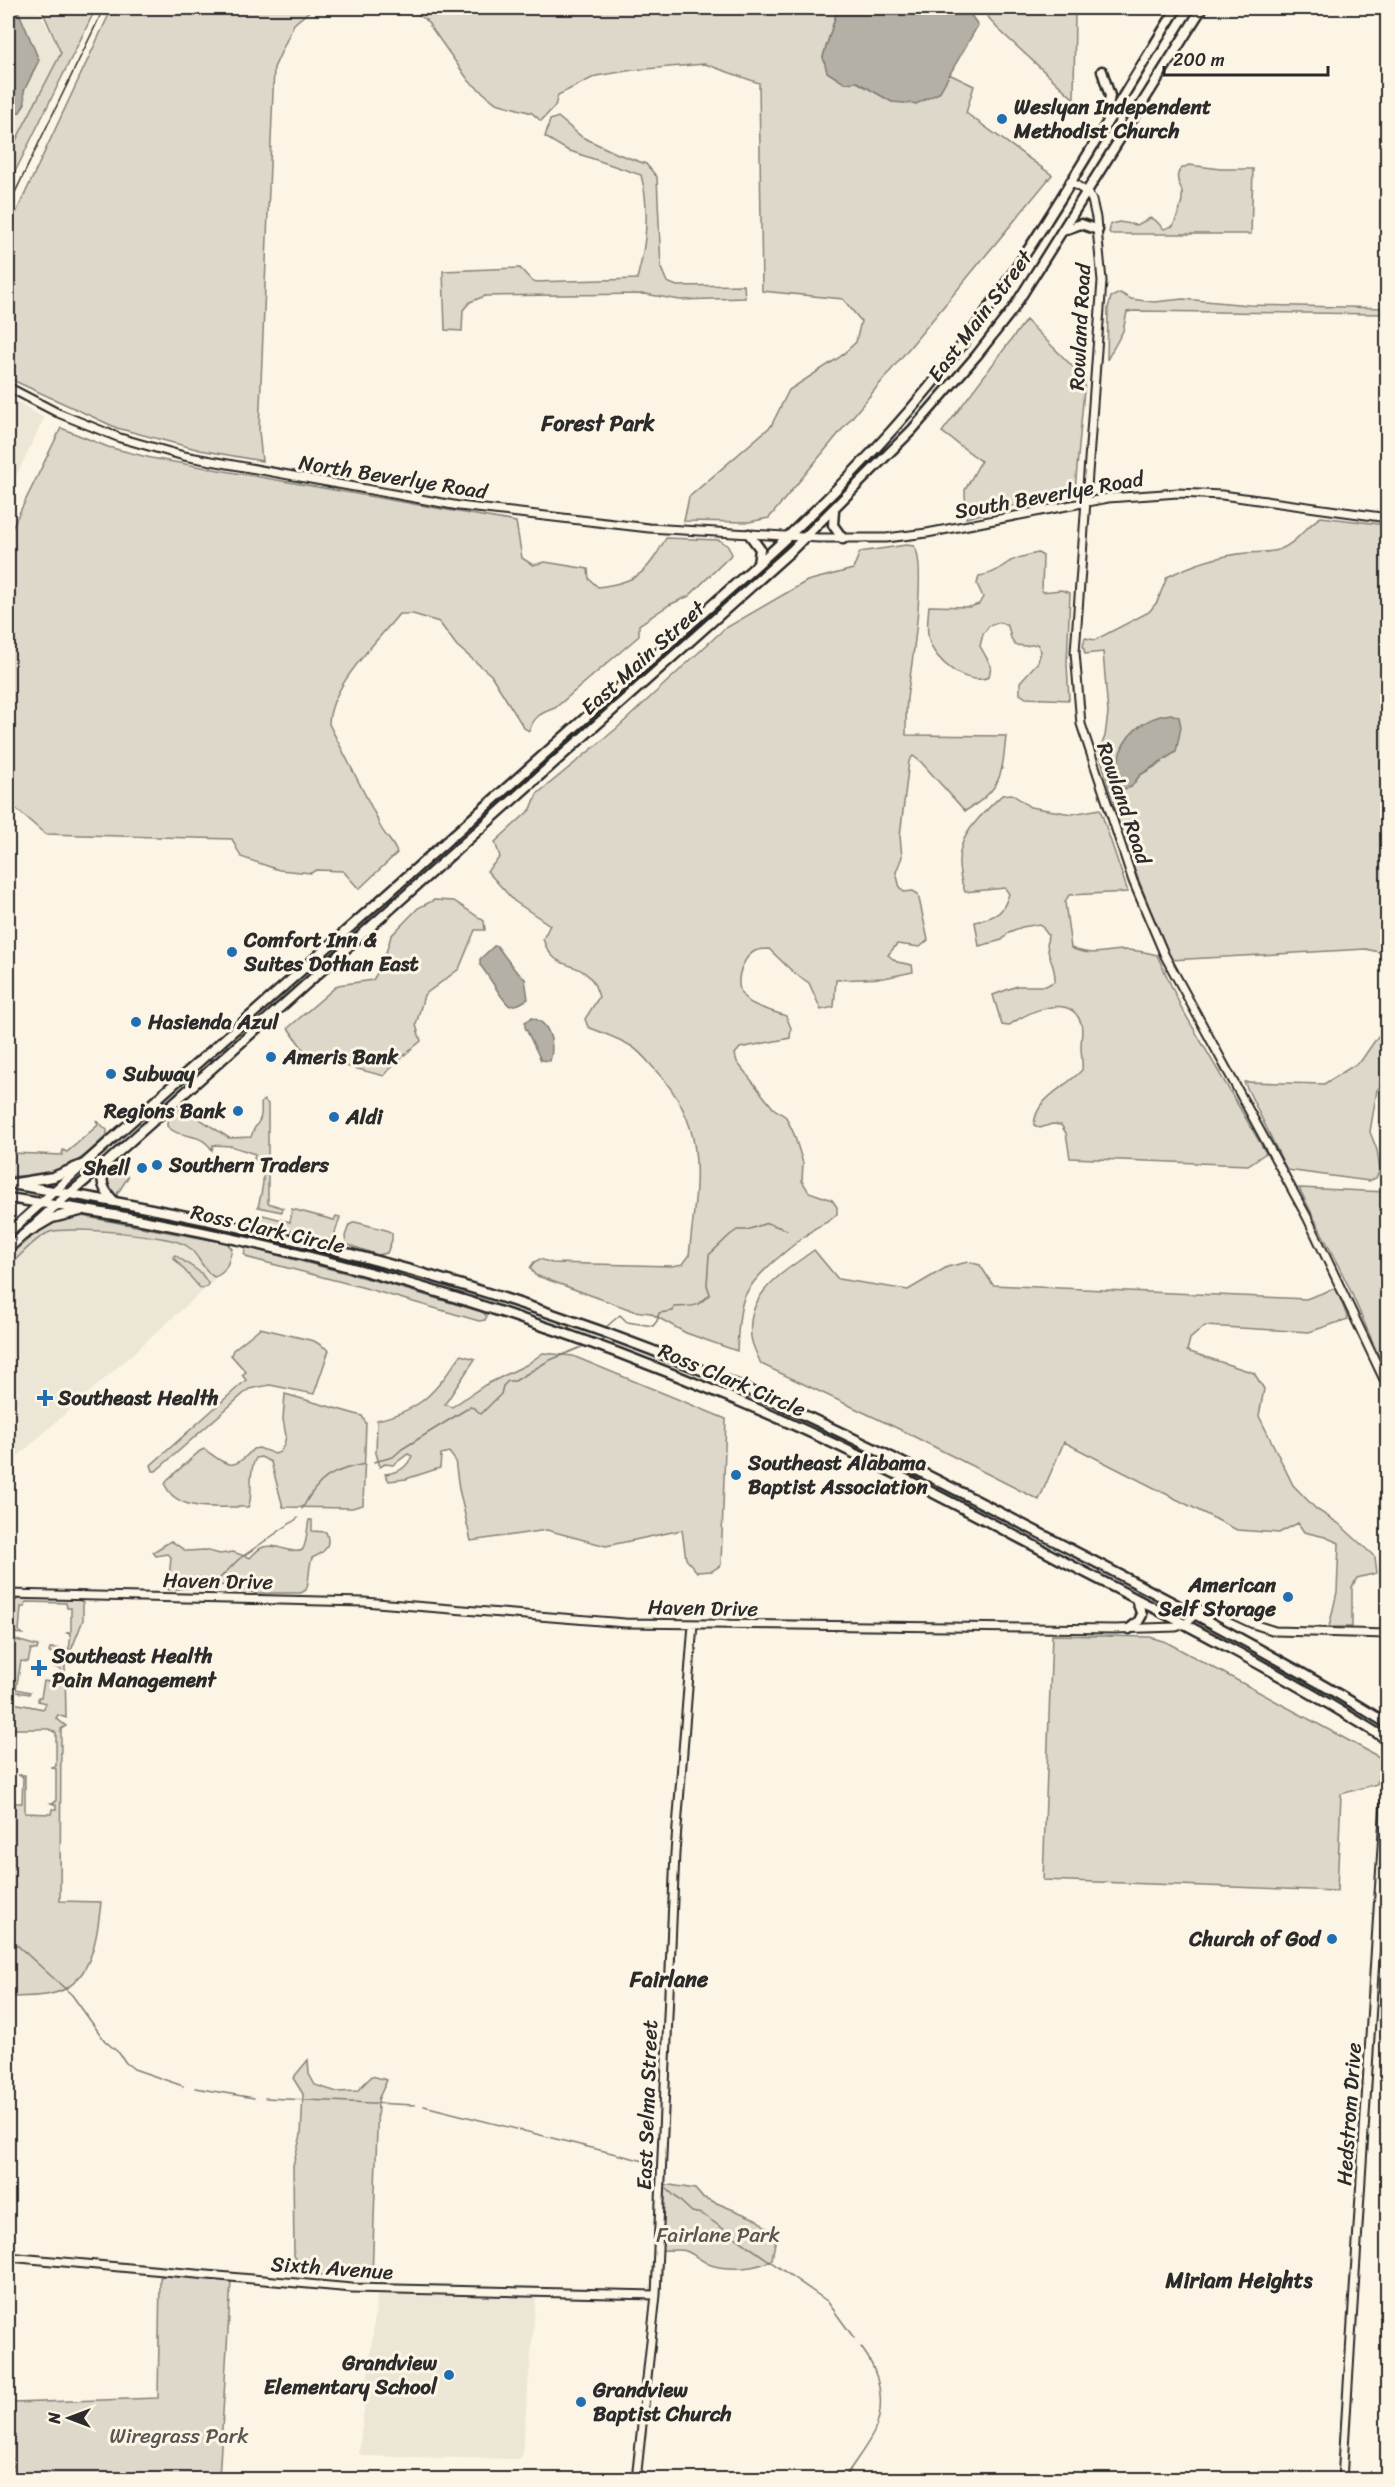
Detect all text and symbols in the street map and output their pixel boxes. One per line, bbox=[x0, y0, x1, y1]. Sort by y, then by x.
scale bar bbox=[1164, 39, 1328, 77]
text: 200 m bbox=[1173, 44, 1225, 76]
place label: Weslyan Independent Methodist Church bbox=[1013, 88, 1212, 150]
marker: Weslyan Independent Methodist Church bbox=[995, 112, 1009, 126]
street label: East Main Street bbox=[917, 240, 1044, 390]
street label: Rowland Road bbox=[1058, 261, 1102, 391]
district label: Forest Park bbox=[540, 404, 655, 443]
street label: North Beverlye Road bbox=[296, 443, 492, 511]
street label: South Beverlye Road bbox=[952, 459, 1148, 530]
street label: East Main Street bbox=[572, 590, 716, 725]
street label: Rowland Road bbox=[1085, 737, 1163, 871]
place label: Comfort Inn & Suites Dothan East bbox=[243, 921, 419, 983]
marker: Comfort Inn & Suites Dothan East bbox=[225, 945, 239, 959]
place label: Hasienda Azul bbox=[147, 1003, 279, 1041]
marker: Hasienda Azul bbox=[129, 1015, 143, 1029]
place label: Ameris Bank bbox=[282, 1038, 399, 1076]
marker: Ameris Bank bbox=[264, 1050, 278, 1064]
place label: Subway bbox=[122, 1055, 196, 1093]
marker: Subway bbox=[104, 1067, 118, 1081]
place label: Regions Bank bbox=[103, 1092, 227, 1130]
place label: Aldi bbox=[345, 1098, 384, 1136]
marker: Regions Bank bbox=[231, 1104, 245, 1118]
marker: Aldi bbox=[327, 1110, 341, 1124]
place label: Southern Traders bbox=[168, 1146, 329, 1184]
place label: Shell bbox=[82, 1149, 131, 1187]
marker: Southern Traders bbox=[150, 1158, 164, 1172]
marker: Shell bbox=[135, 1161, 149, 1175]
street label: Ross Clark Circle bbox=[187, 1193, 349, 1265]
street label: Ross Clark Circle bbox=[652, 1332, 812, 1428]
place label: Southeast Health bbox=[57, 1379, 219, 1417]
marker: Southeast Health bbox=[36, 1389, 54, 1407]
place label: Southeast Alabama Baptist Association bbox=[747, 1444, 928, 1506]
marker: Southeast Alabama Baptist Association bbox=[729, 1468, 743, 1482]
street label: Haven Drive bbox=[163, 1561, 274, 1601]
place label: American Self Storage bbox=[1158, 1566, 1277, 1628]
street label: Haven Drive bbox=[648, 1588, 759, 1628]
marker: American Self Storage bbox=[1281, 1590, 1295, 1604]
place label: Southeast Health Pain Management bbox=[51, 1637, 217, 1699]
marker: Southeast Health Pain Management bbox=[30, 1659, 48, 1677]
place label: Church of God bbox=[1188, 1920, 1322, 1958]
marker: Church of God bbox=[1325, 1932, 1339, 1946]
district label: Fairlane bbox=[629, 1960, 709, 1999]
street label: East Selma Street bbox=[625, 2019, 669, 2191]
street label: Hedstrom Drive bbox=[1325, 2041, 1373, 2187]
park label: Fairlane Park bbox=[656, 2216, 780, 2254]
street label: Sixth Avenue bbox=[270, 2245, 394, 2291]
district label: Miriam Heights bbox=[1164, 2261, 1313, 2300]
place label: Grandview Elementary School bbox=[264, 2344, 438, 2406]
marker: Grandview Elementary School bbox=[442, 2368, 456, 2382]
place label: Grandview Baptist Church bbox=[592, 2371, 732, 2433]
north arrow bbox=[39, 2388, 99, 2448]
marker: Grandview Baptist Church bbox=[574, 2395, 588, 2409]
text: N bbox=[40, 2412, 69, 2425]
park label: Wiregrass Park bbox=[110, 2417, 249, 2455]

